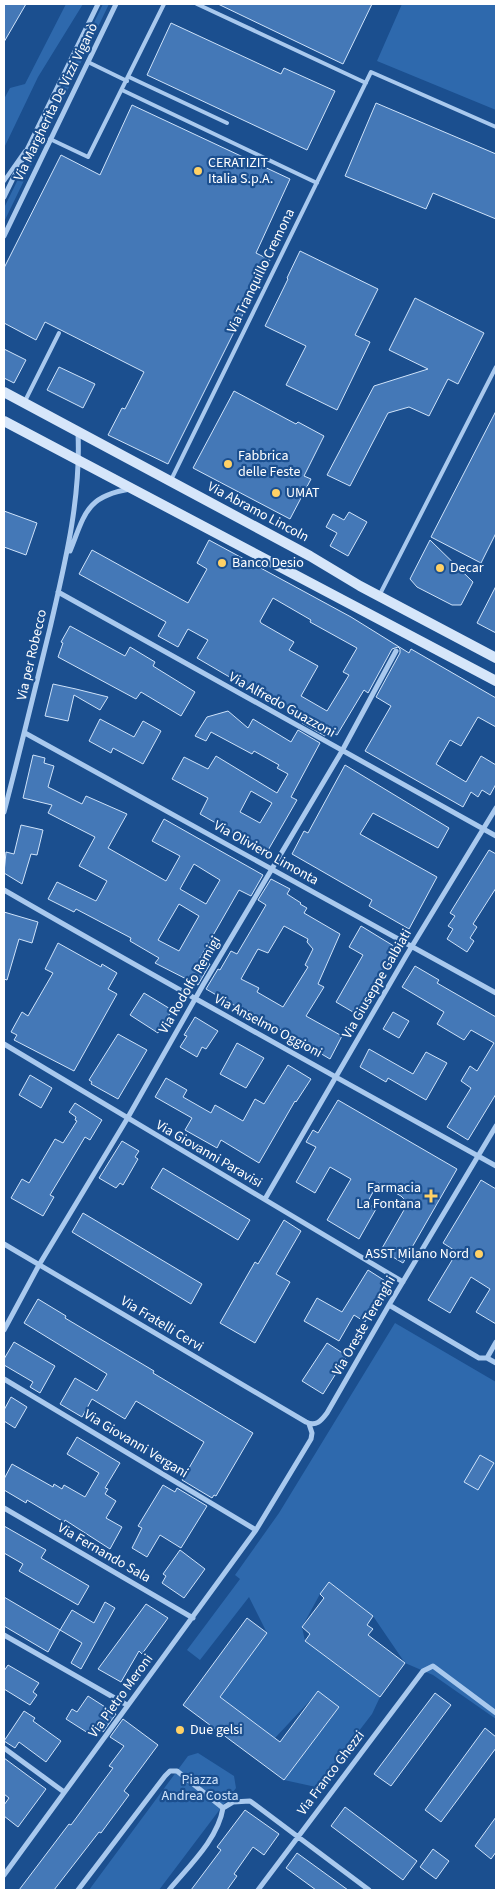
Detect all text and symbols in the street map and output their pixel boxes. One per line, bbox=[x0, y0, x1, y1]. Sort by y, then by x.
street label: Via Margherita De Vizzi Viganò bbox=[9, 20, 103, 184]
place label: CERATIZIT Italia S.p.A. bbox=[208, 153, 273, 189]
marker: CERATIZIT Italia S.p.A. bbox=[192, 165, 204, 177]
street label: Via Tranquillo Cremona bbox=[222, 205, 300, 337]
place label: Fabbrica delle Feste bbox=[238, 446, 300, 482]
marker: Fabbrica delle Feste bbox=[222, 458, 234, 470]
street label: Via Abramo Lincoln bbox=[204, 477, 312, 547]
place label: UMAT bbox=[286, 483, 320, 503]
marker: UMAT bbox=[270, 487, 282, 499]
place label: Banco Desio bbox=[232, 553, 304, 573]
marker: Banco Desio bbox=[216, 557, 228, 569]
place label: Decar bbox=[450, 558, 484, 578]
marker: Decar bbox=[434, 562, 446, 574]
street label: Via per Robecco bbox=[12, 608, 52, 702]
street label: Via Alfredo Guazzoni bbox=[225, 667, 339, 743]
street label: Via Oliviero Limonta bbox=[210, 816, 322, 890]
street label: Via Giuseppe Galbiati bbox=[337, 925, 417, 1043]
street label: Via Rodolfo Remigi bbox=[154, 933, 226, 1037]
street label: Via Anselmo Oggioni bbox=[210, 989, 326, 1063]
street label: Via Giovanni Paravisi bbox=[152, 1115, 266, 1193]
place label: Farmacia La Fontana bbox=[356, 1178, 421, 1214]
marker: Farmacia La Fontana bbox=[425, 1190, 437, 1202]
place label: ASST Milano Nord bbox=[365, 1244, 469, 1264]
marker: ASST Milano Nord bbox=[473, 1248, 485, 1260]
street label: Via Oreste Terenghi bbox=[327, 1272, 401, 1380]
street label: Via Fratelli Cervi bbox=[117, 1291, 207, 1357]
street label: Via Giovanni Vergani bbox=[80, 1405, 192, 1483]
street label: Via Fernando Sala bbox=[54, 1518, 154, 1588]
street label: Via Pietro Meroni bbox=[84, 1650, 158, 1742]
place label: Due gelsi bbox=[190, 1720, 243, 1740]
marker: Due gelsi bbox=[174, 1724, 186, 1736]
street label: Via Franco Ghezzi bbox=[292, 1726, 370, 1820]
park label: Piazza Andrea Costa bbox=[162, 1770, 238, 1806]

